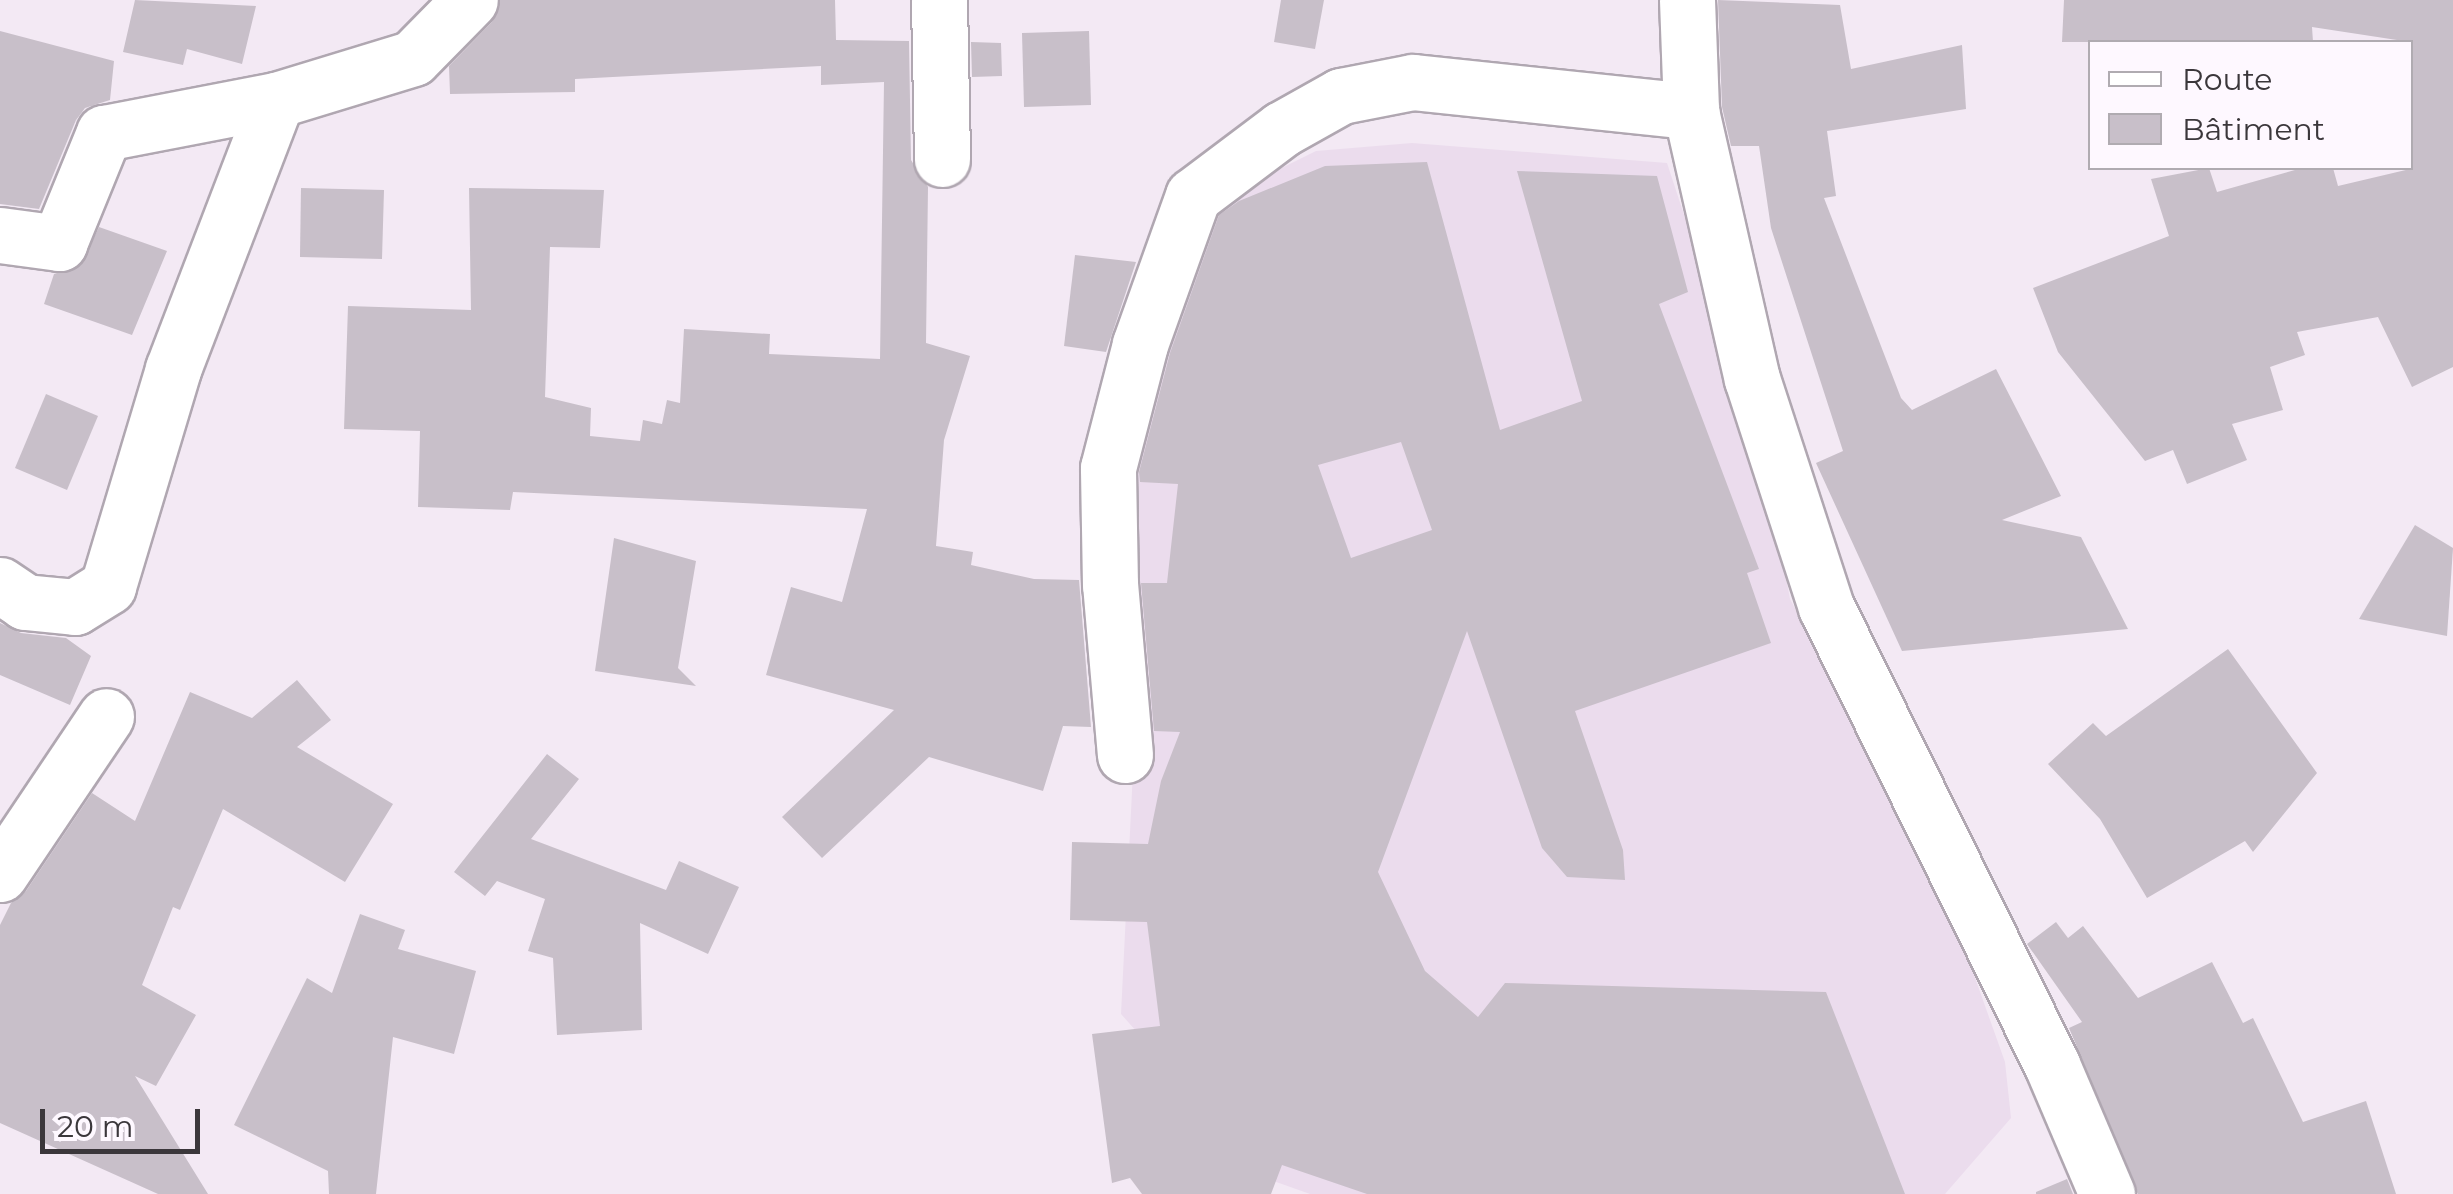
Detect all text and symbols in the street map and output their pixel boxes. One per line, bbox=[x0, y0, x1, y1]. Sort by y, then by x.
legend bbox=[2088, 40, 2413, 170]
text: Route bbox=[2182, 61, 2272, 98]
text: Bâtiment bbox=[2182, 111, 2325, 148]
scale bar bbox=[45, 1089, 205, 1151]
text: 20 m bbox=[57, 1108, 134, 1145]

